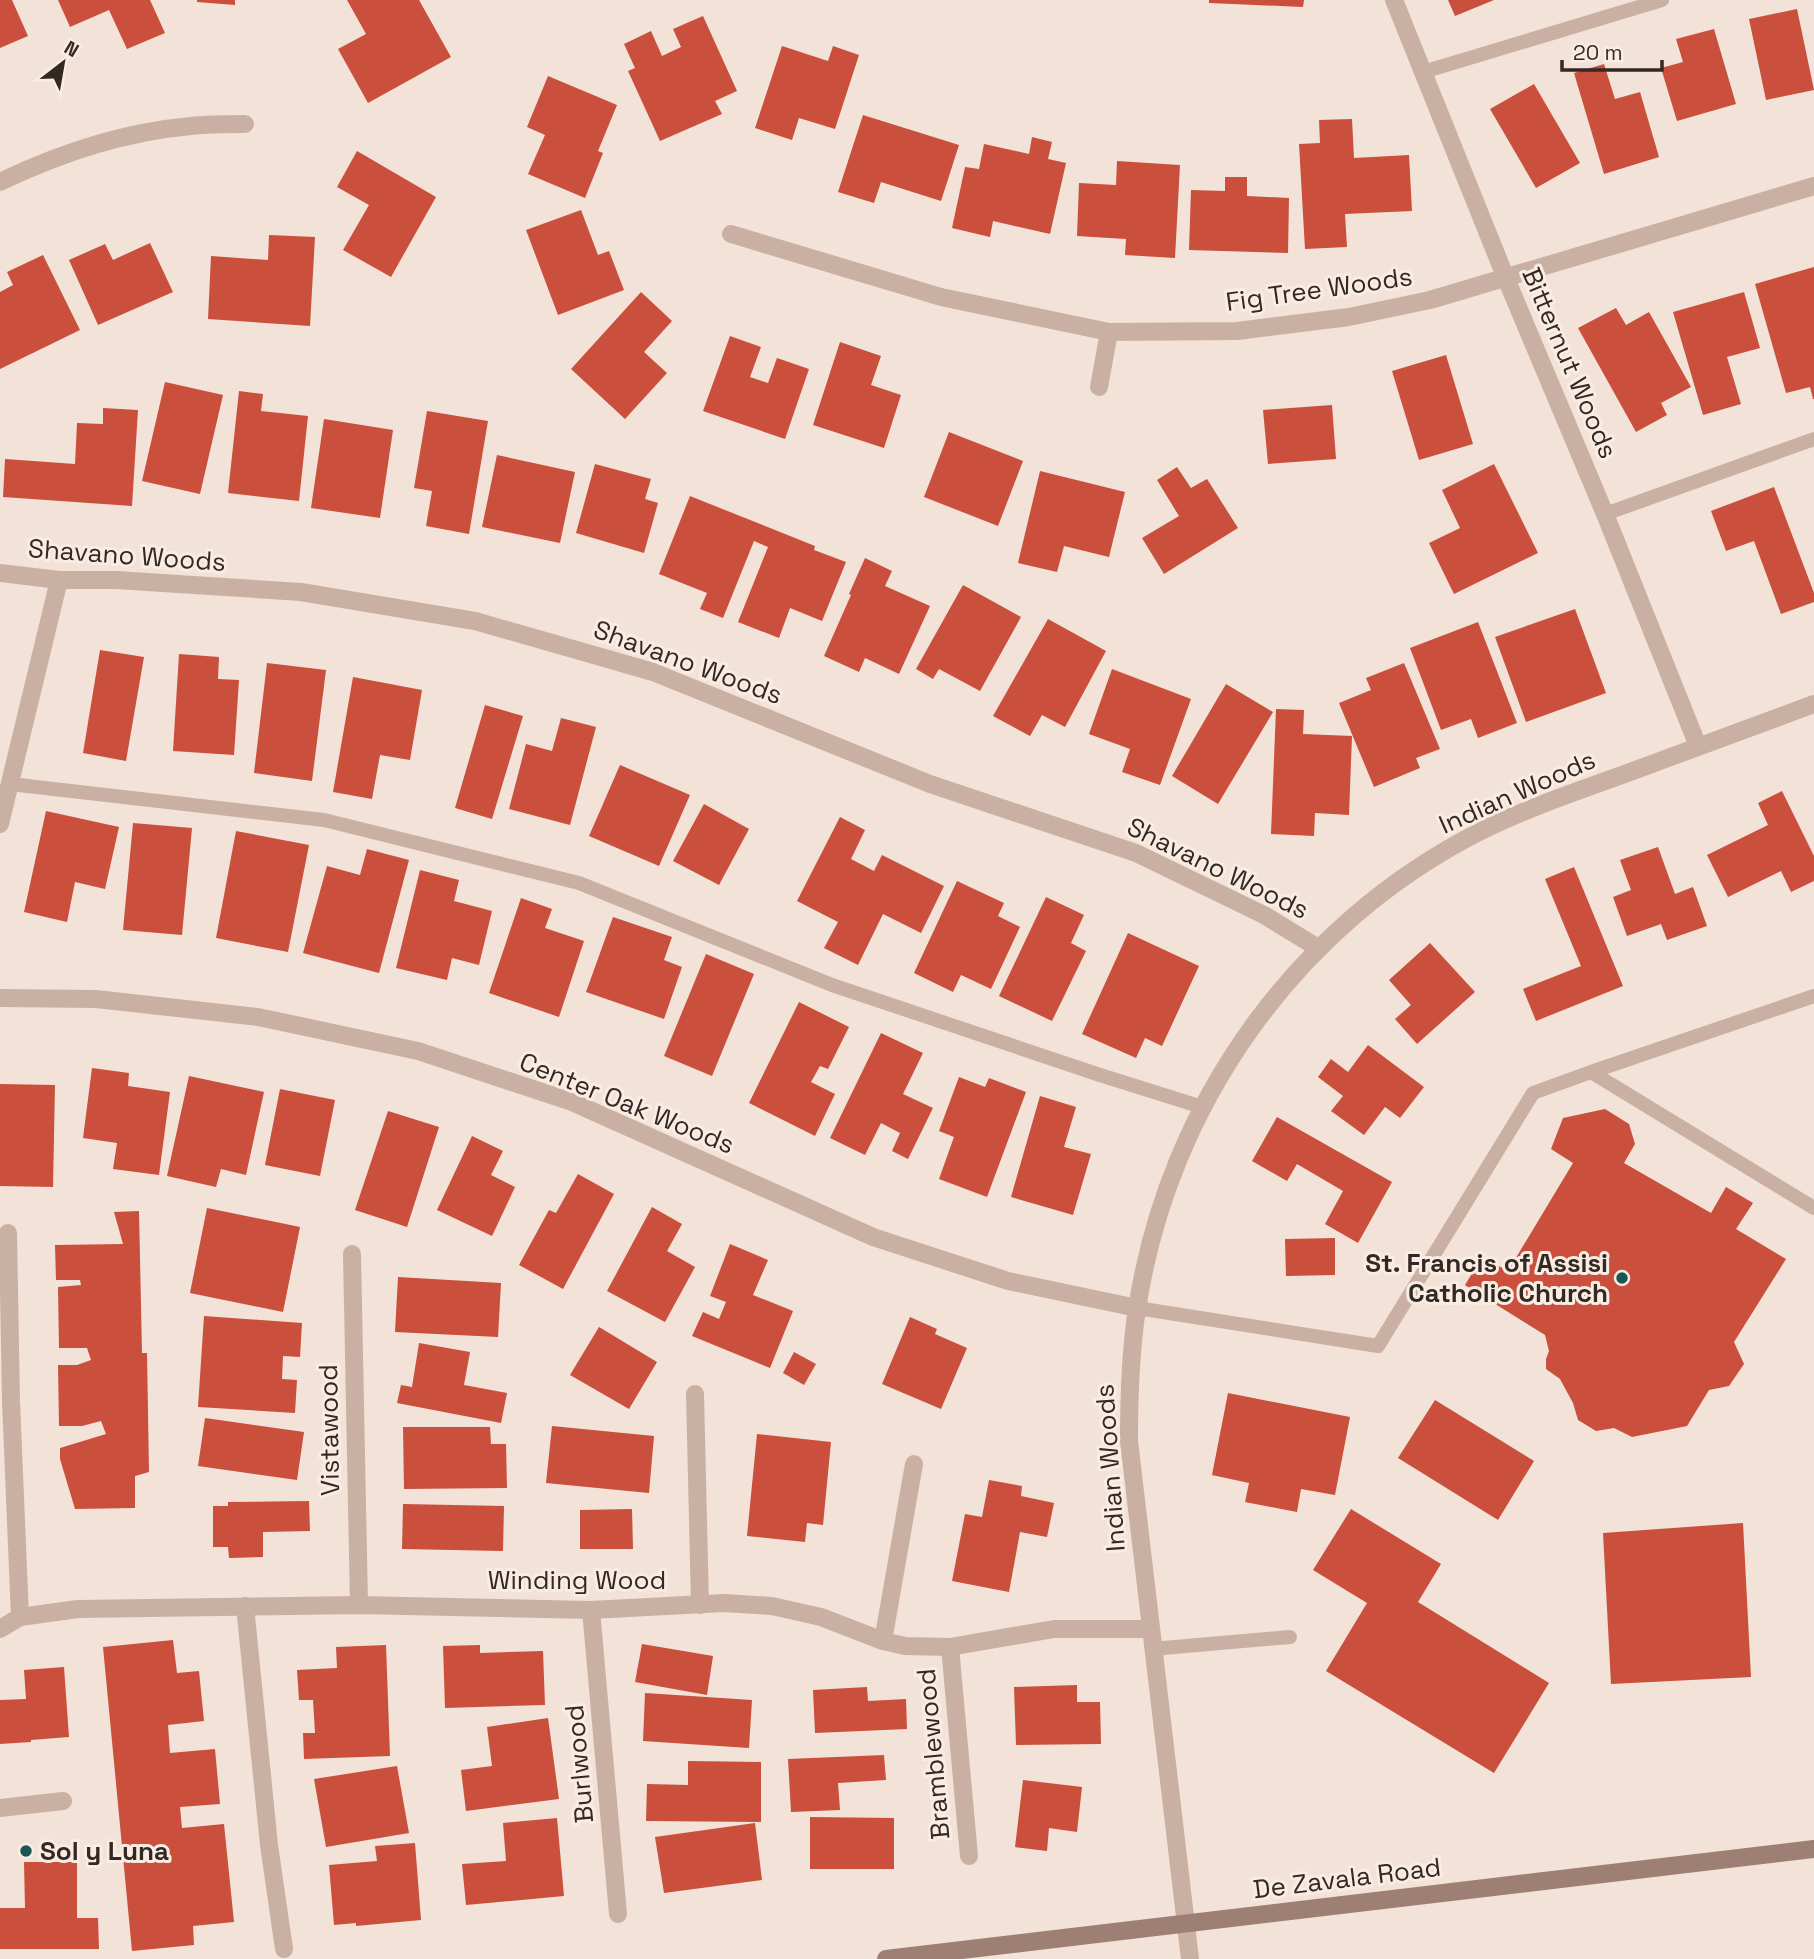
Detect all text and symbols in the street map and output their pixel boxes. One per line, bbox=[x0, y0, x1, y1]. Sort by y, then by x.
north arrow bbox=[28, 28, 98, 98]
scale bar bbox=[1562, 28, 1662, 72]
text: N bbox=[60, 35, 83, 63]
text: 20 m bbox=[1573, 39, 1623, 66]
street label: Fig Tree Woods bbox=[1224, 259, 1414, 319]
street label: Bitternut Woods bbox=[1514, 262, 1626, 464]
street label: Shavano Woods bbox=[27, 531, 227, 579]
street label: Shavano Woods bbox=[589, 612, 787, 712]
street label: Indian Woods bbox=[1433, 742, 1601, 842]
street label: Shavano Woods bbox=[1121, 809, 1315, 927]
street label: Center Oak Woods bbox=[515, 1044, 739, 1162]
place label: St. Francis of Assisi Catholic Church bbox=[1365, 1246, 1608, 1310]
marker: St. Francis of Assisi Catholic Church bbox=[1614, 1270, 1630, 1286]
street label: Vistawood bbox=[311, 1364, 347, 1496]
street label: Indian Woods bbox=[1087, 1383, 1133, 1553]
street label: Winding Wood bbox=[488, 1563, 666, 1597]
street label: Bramblewood bbox=[909, 1667, 957, 1841]
street label: Burlwood bbox=[557, 1703, 601, 1825]
place label: Sol y Luna bbox=[40, 1834, 169, 1868]
marker: Sol y Luna bbox=[18, 1843, 34, 1859]
street label: De Zavala Road bbox=[1251, 1850, 1443, 1906]

